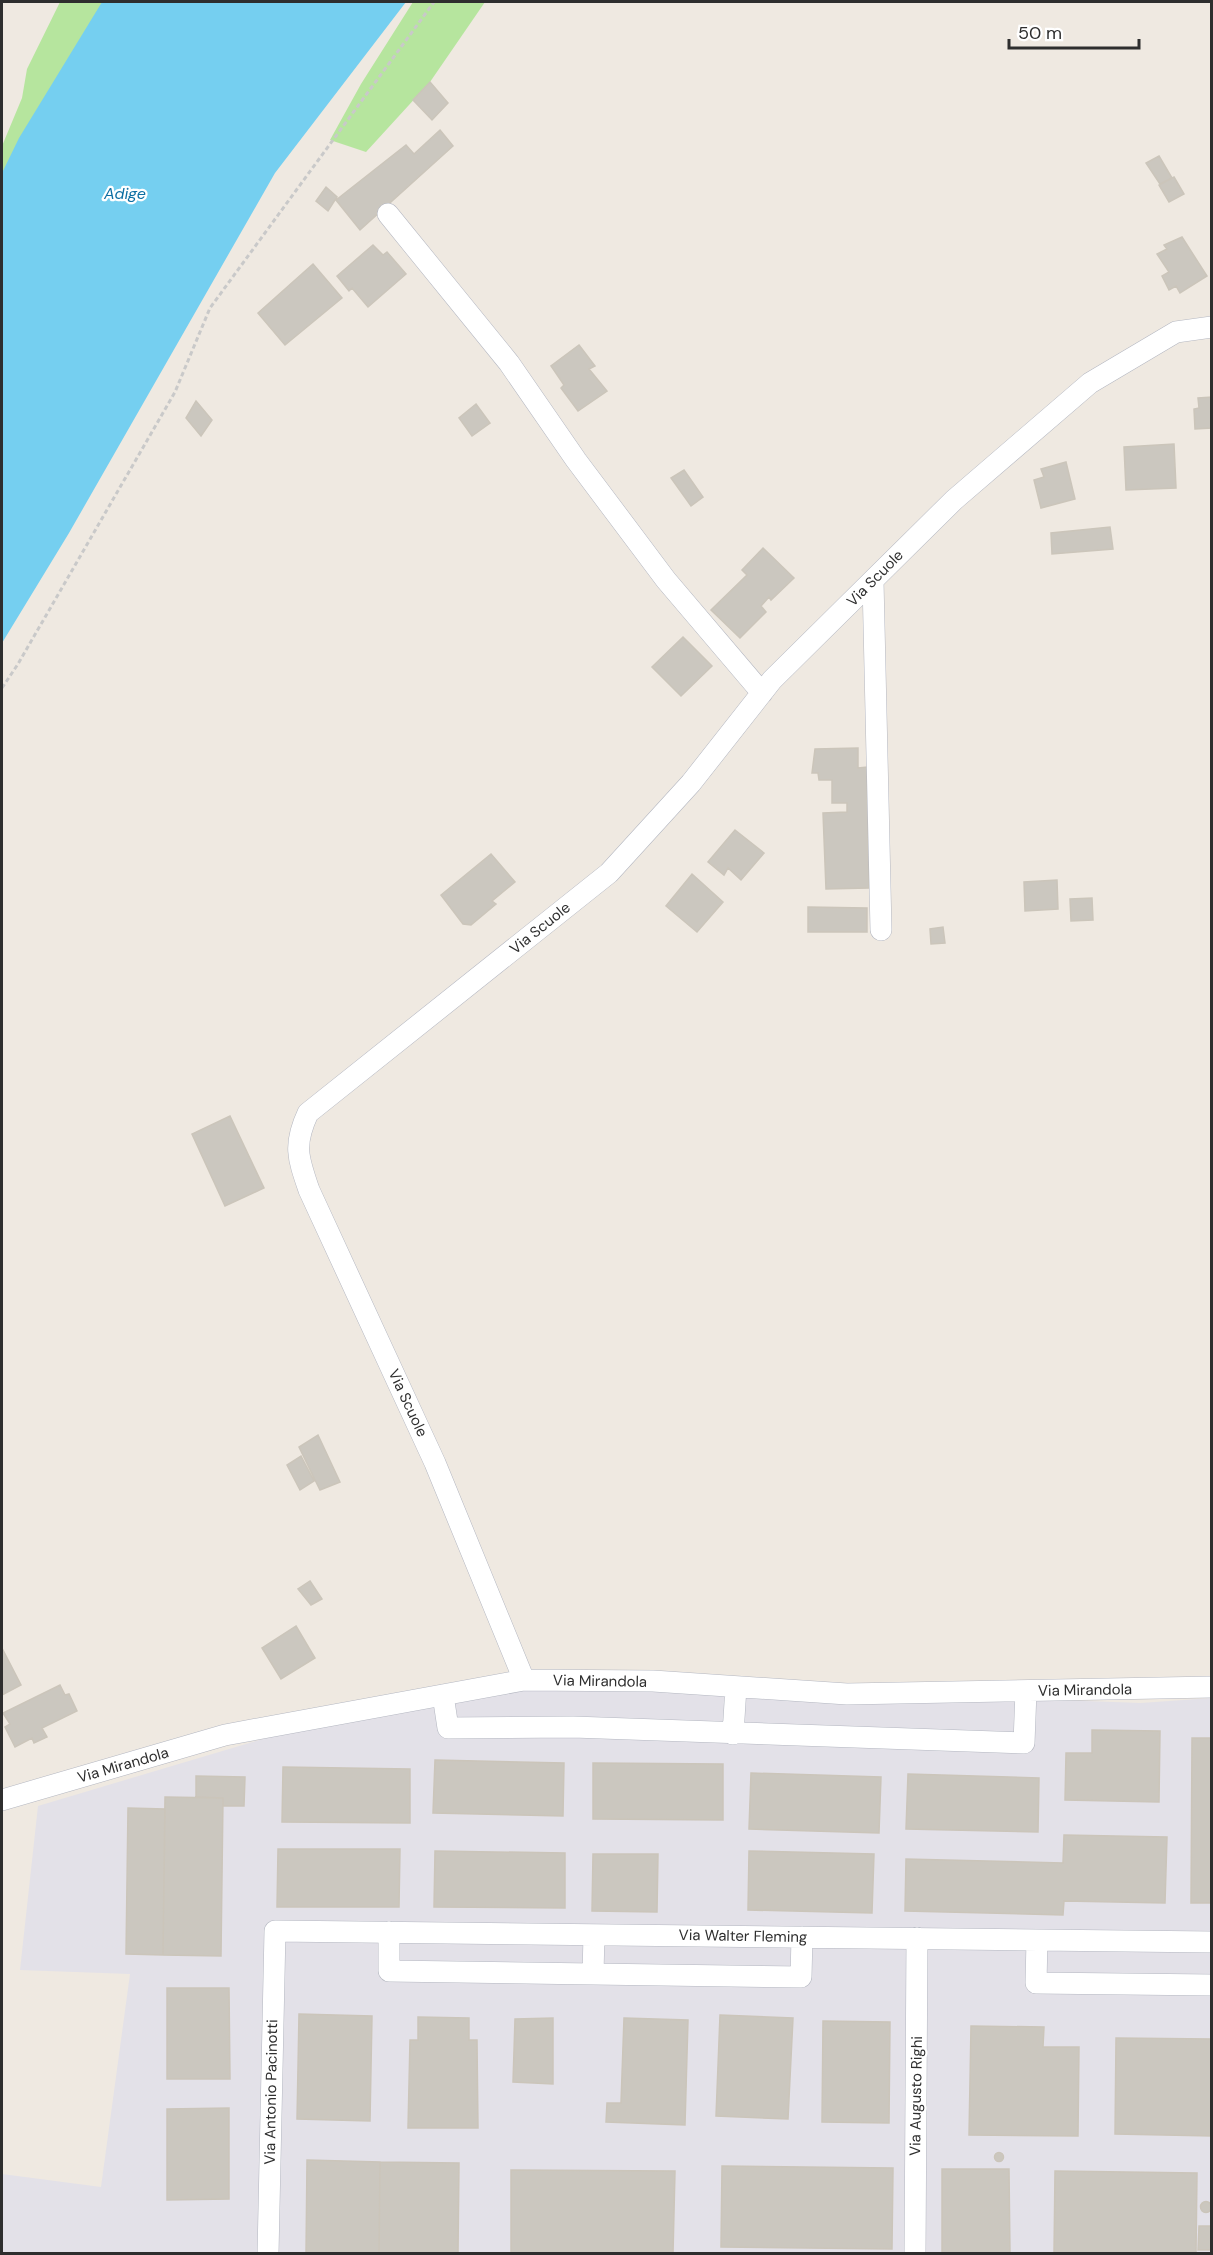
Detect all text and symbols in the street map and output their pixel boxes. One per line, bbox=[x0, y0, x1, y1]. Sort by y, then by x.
scale bar bbox=[1009, 12, 1140, 50]
text: 50 m bbox=[1018, 21, 1062, 45]
water label: Adige bbox=[103, 183, 146, 204]
street label: Via Scuole bbox=[842, 545, 908, 611]
street label: Via Scuole bbox=[506, 897, 574, 959]
street label: Via Scuole bbox=[384, 1366, 432, 1440]
street label: Via Mirandola bbox=[553, 1670, 647, 1692]
street label: Via Mirandola bbox=[1038, 1679, 1132, 1701]
street label: Via Mirandola bbox=[75, 1742, 171, 1788]
street label: Via Walter Fleming bbox=[679, 1925, 807, 1947]
street label: Via Antonio Pacinotti bbox=[260, 2019, 282, 2165]
street label: Via Augusto Righi bbox=[905, 2036, 927, 2156]

